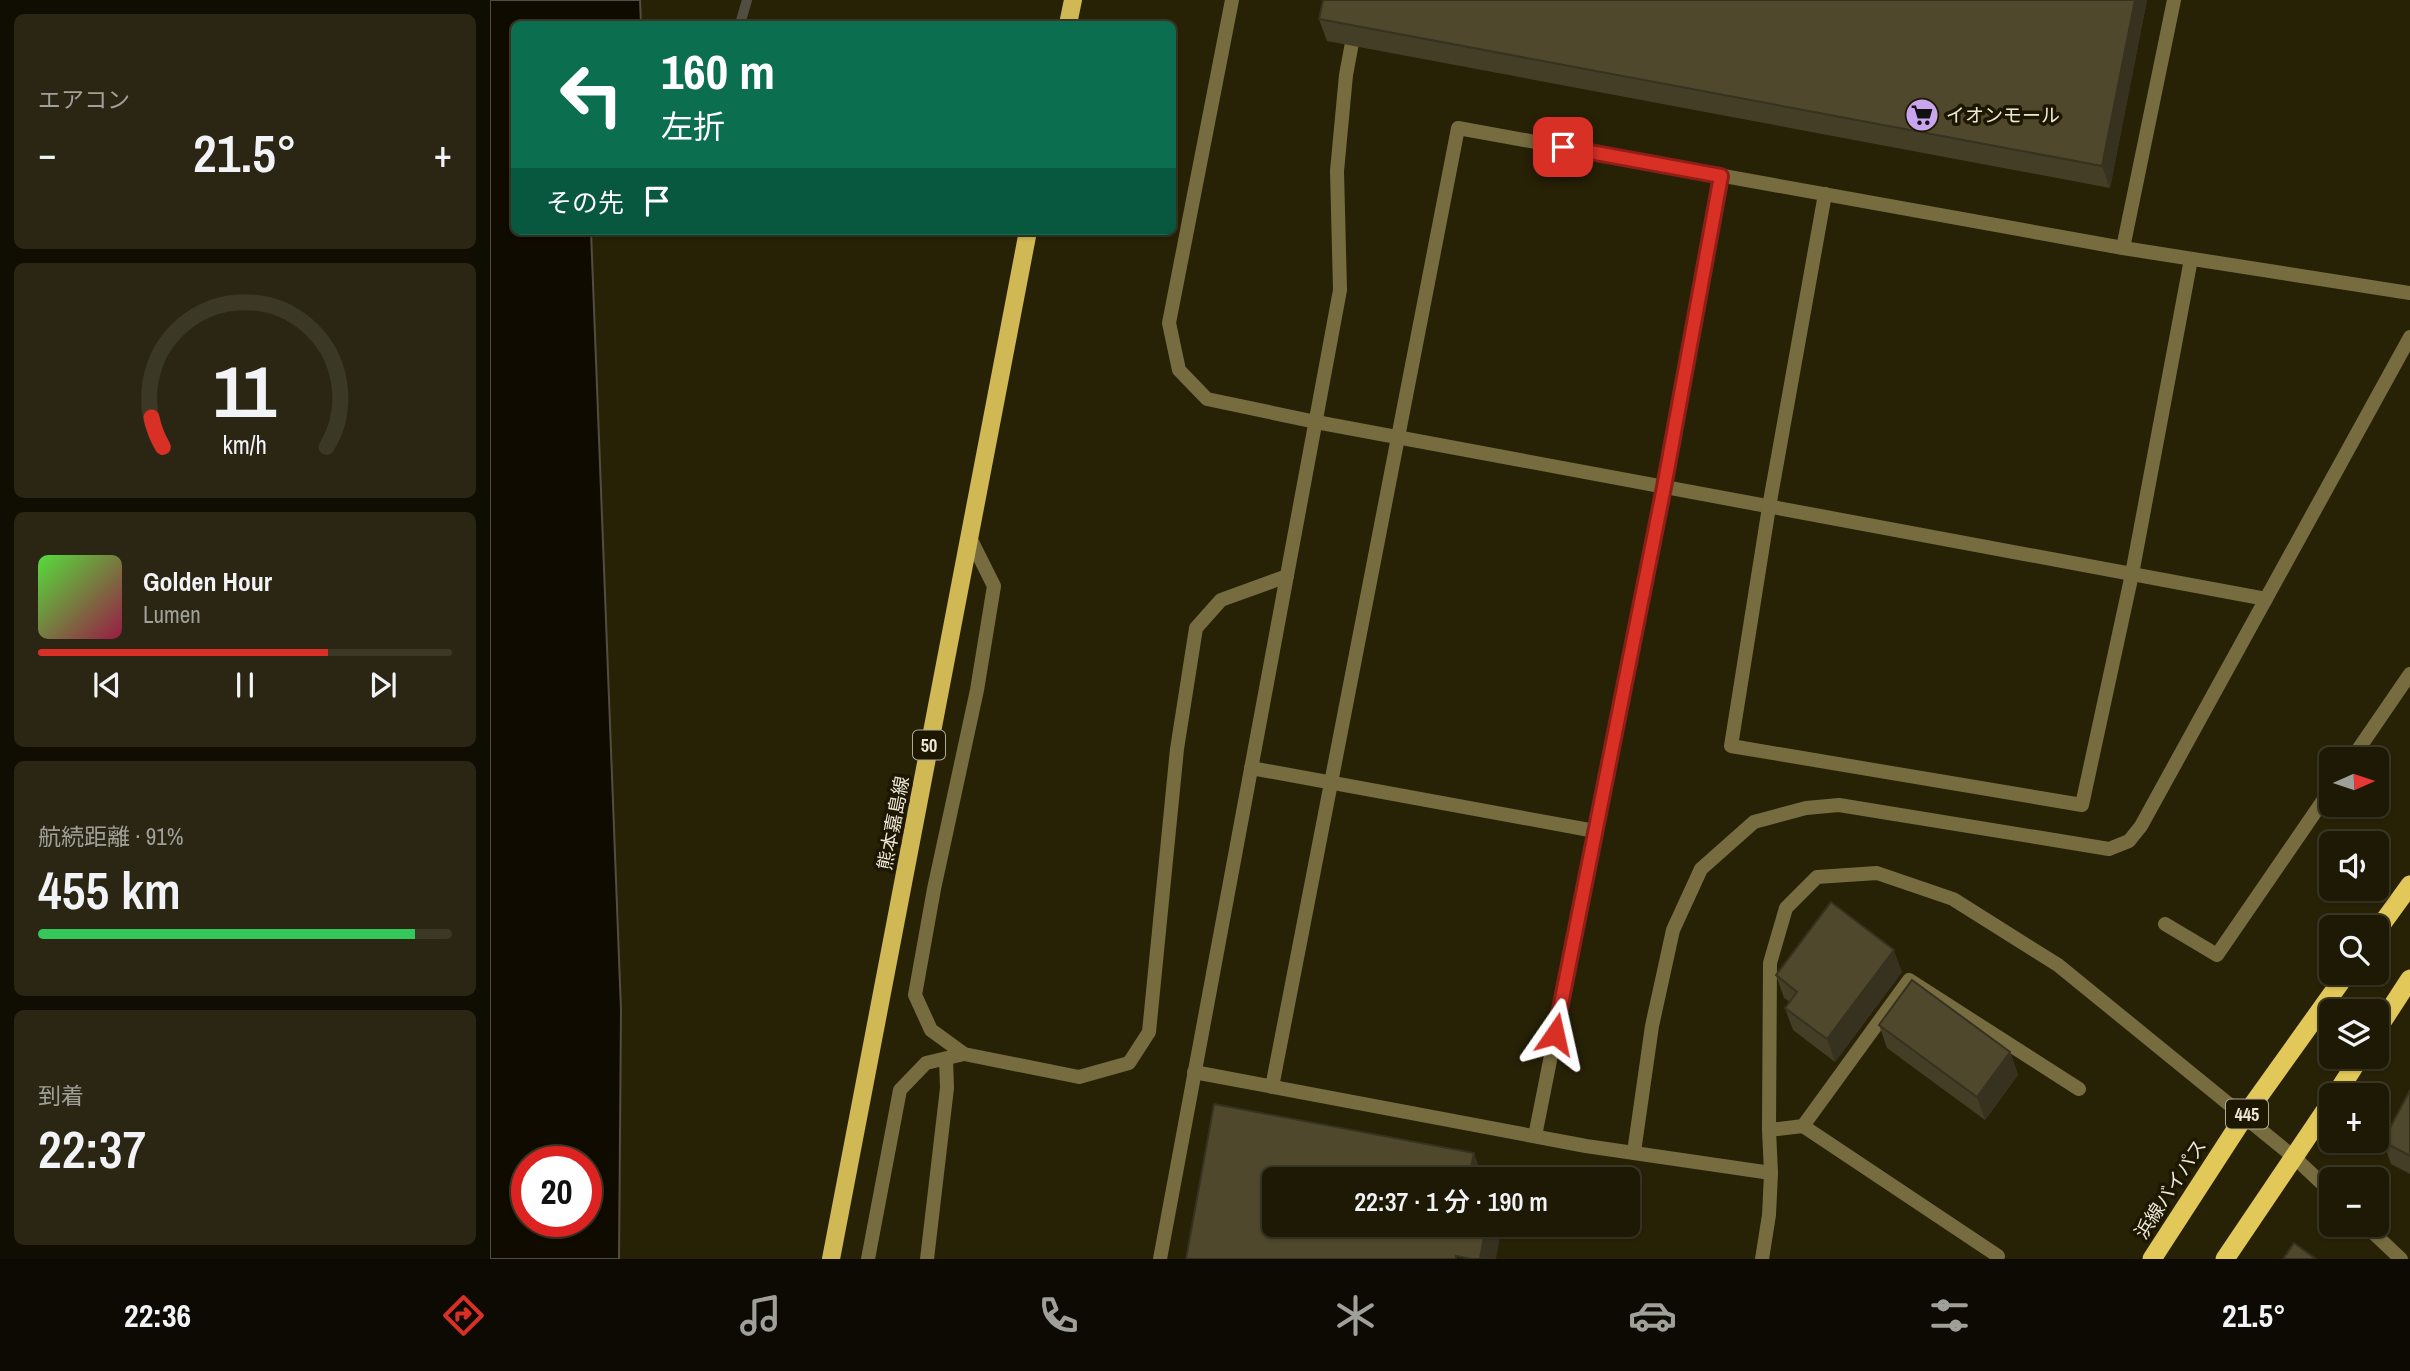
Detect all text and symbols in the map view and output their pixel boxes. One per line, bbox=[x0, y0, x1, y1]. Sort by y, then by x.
text: 160 m bbox=[661, 38, 775, 104]
icon: left bbox=[546, 49, 637, 140]
text: エアコン bbox=[38, 84, 130, 115]
supermarket icon: イオンモール bbox=[1903, 96, 1941, 134]
place label: イオンモール bbox=[1946, 102, 2060, 128]
text: 左折 bbox=[661, 105, 725, 148]
pin bbox=[1533, 117, 1593, 177]
text: 21.5° bbox=[193, 118, 297, 188]
text: − bbox=[38, 128, 56, 179]
text: + bbox=[434, 128, 452, 179]
icon: arrive bbox=[1544, 128, 1582, 166]
icon: arrive bbox=[638, 182, 676, 220]
text: その先 bbox=[546, 185, 624, 220]
text: 11 bbox=[213, 342, 277, 440]
text: km/h bbox=[223, 427, 267, 461]
text: Golden Hour bbox=[143, 564, 272, 599]
text: Lumen bbox=[143, 599, 201, 630]
icon: previous bbox=[88, 666, 126, 704]
icon: pause bbox=[226, 666, 264, 704]
icon: next bbox=[364, 666, 402, 704]
road number: 50 bbox=[913, 730, 945, 760]
north arrow bbox=[2319, 747, 2389, 817]
map controls bbox=[2319, 747, 2389, 1237]
street label: 熊本嘉島線 bbox=[871, 774, 915, 872]
text: 航続距離 · 91% bbox=[38, 821, 183, 852]
button: sound bbox=[2319, 831, 2389, 901]
text: 455 km bbox=[38, 855, 181, 925]
button: search bbox=[2319, 915, 2389, 985]
position arrow bbox=[1518, 997, 1592, 1071]
button: layers bbox=[2319, 999, 2389, 1069]
text: 到着 bbox=[38, 1080, 84, 1111]
button: + bbox=[2319, 1083, 2389, 1153]
road number: 445 bbox=[2226, 1100, 2268, 1128]
text: 22:37 bbox=[38, 1114, 146, 1184]
street label: 浜線バイパス bbox=[2128, 1134, 2212, 1244]
speed limit sign: 20 bbox=[511, 1146, 602, 1237]
button: − bbox=[2319, 1167, 2389, 1237]
text: 22:37 · 1 分 · 190 m bbox=[1354, 1184, 1548, 1219]
icon: directions bbox=[439, 1291, 488, 1340]
icon: music bbox=[736, 1291, 785, 1340]
icon: phone bbox=[1034, 1291, 1083, 1340]
icon: climate bbox=[1331, 1291, 1380, 1340]
icon: car bbox=[1628, 1291, 1677, 1340]
icon: filters bbox=[1925, 1291, 1974, 1340]
text: 22:36 bbox=[124, 1294, 191, 1337]
text: 21.5° bbox=[2222, 1294, 2286, 1337]

